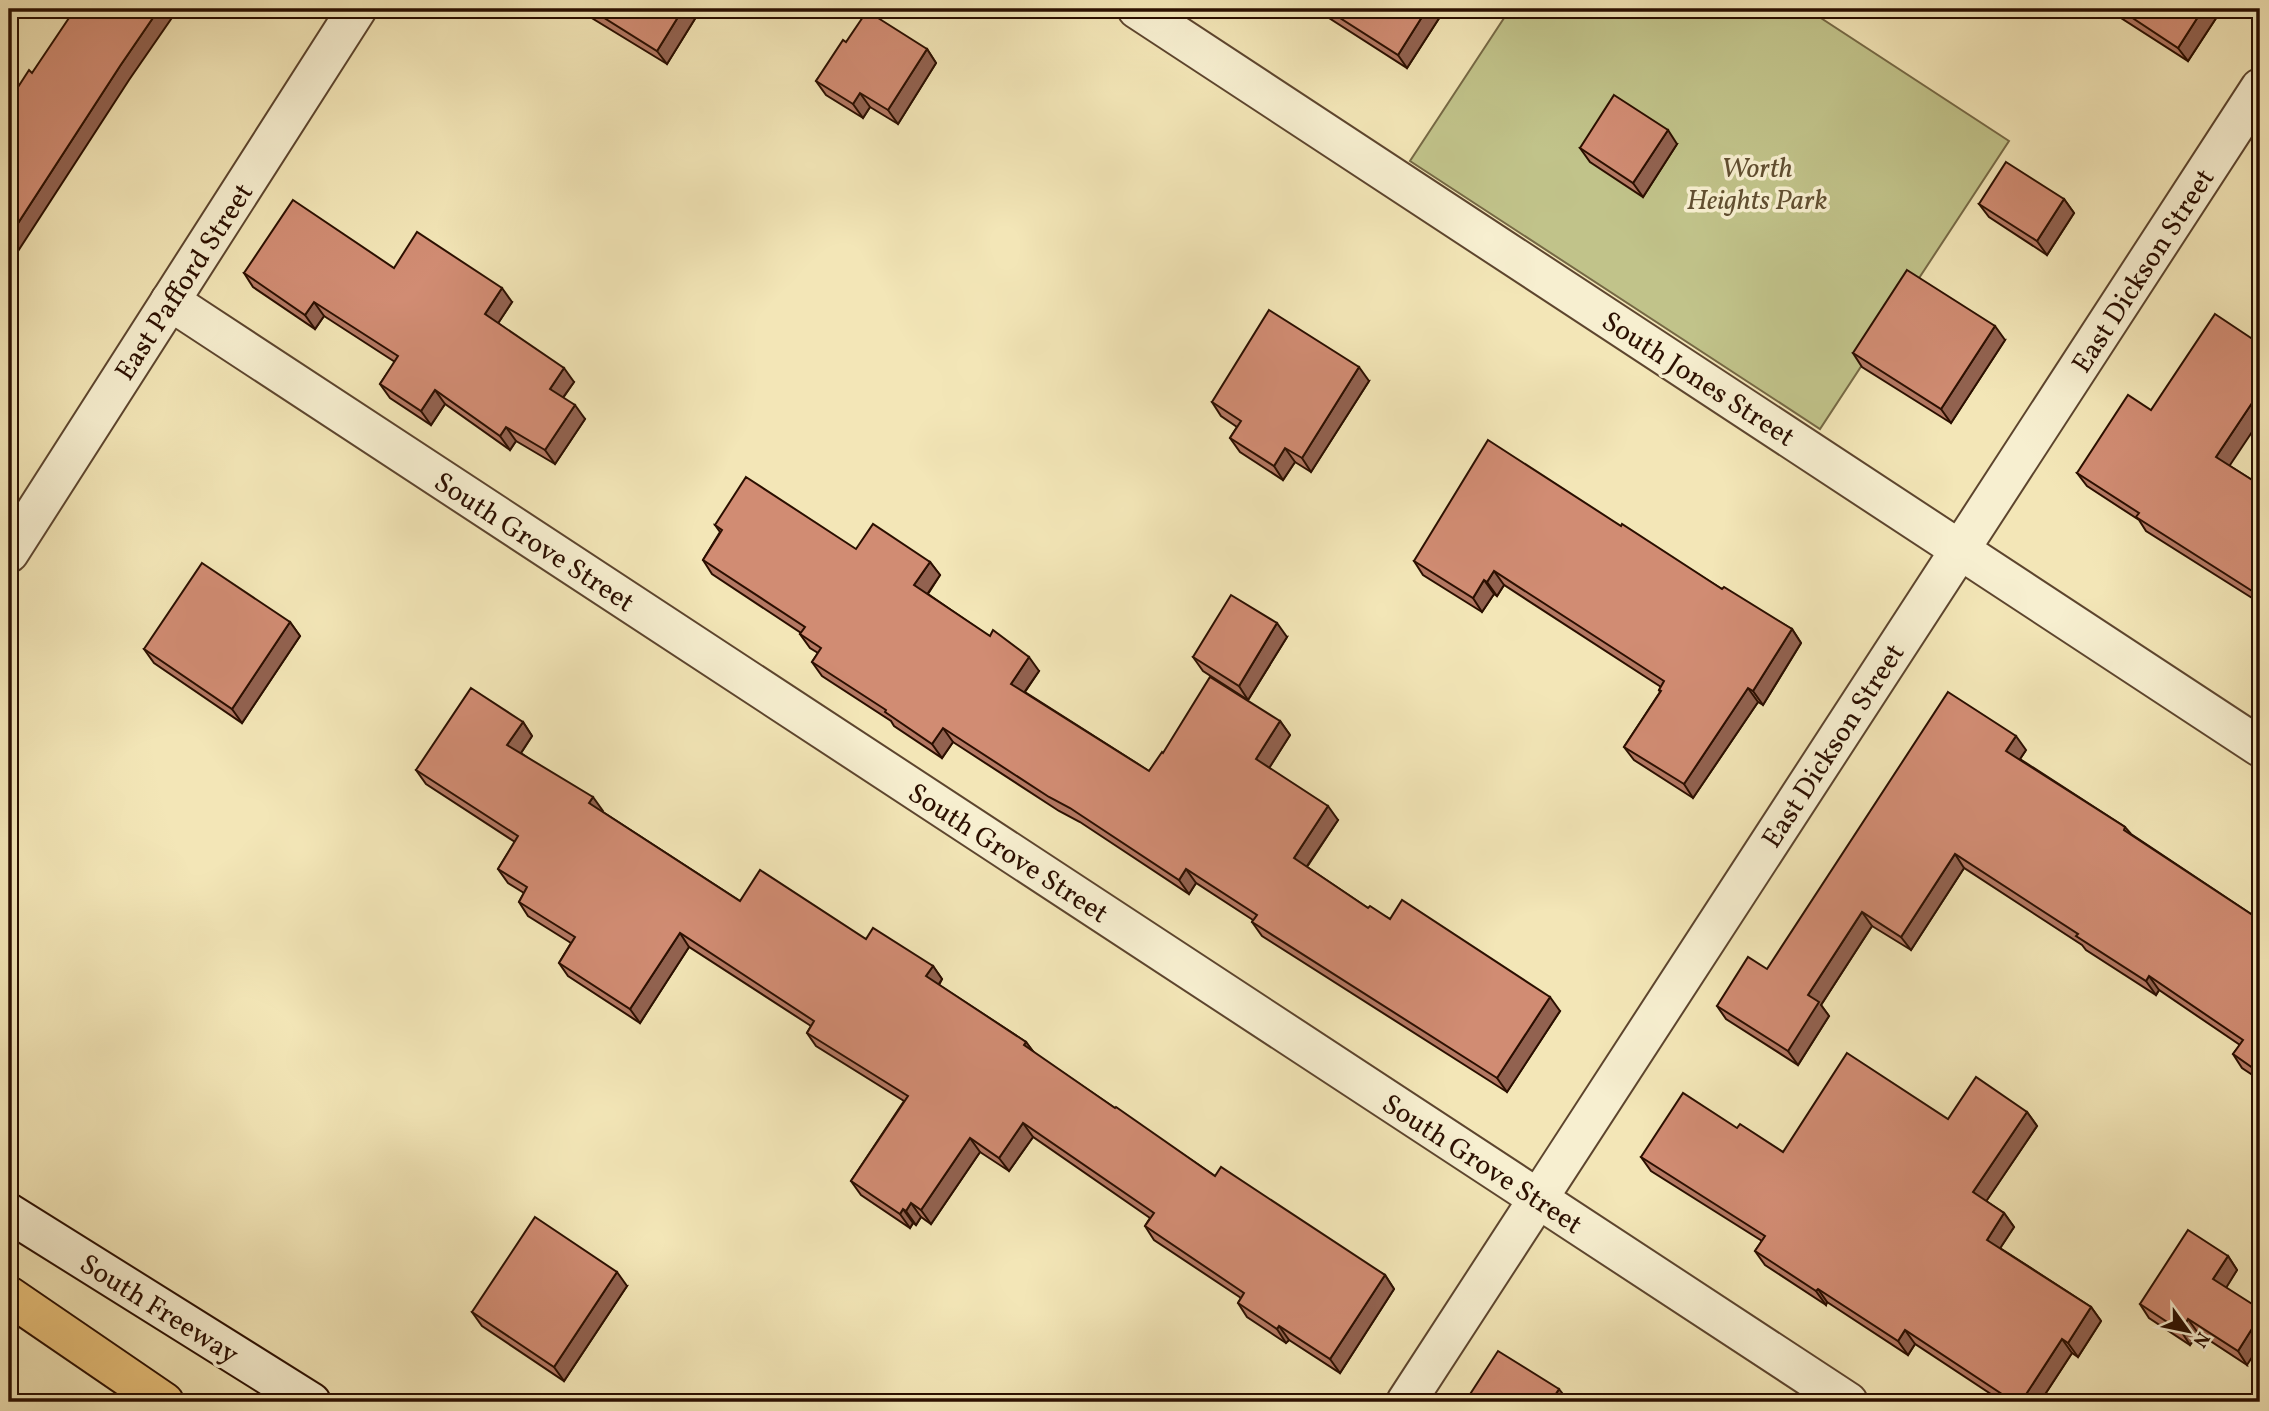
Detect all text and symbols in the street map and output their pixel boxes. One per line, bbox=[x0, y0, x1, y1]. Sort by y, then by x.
park label: Worth Heights Park bbox=[1686, 150, 1828, 221]
street label: East Dickson Street bbox=[2063, 161, 2225, 381]
street label: East Pafford Street bbox=[107, 176, 264, 389]
street label: South Jones Street bbox=[1593, 303, 1802, 457]
street label: South Grove Street bbox=[426, 464, 641, 623]
street label: East Dickson Street bbox=[1753, 636, 1915, 856]
street label: South Grove Street bbox=[900, 775, 1115, 934]
street label: South Grove Street bbox=[1374, 1086, 1589, 1245]
street label: South Freeway bbox=[72, 1246, 246, 1375]
north arrow bbox=[2154, 1296, 2224, 1366]
text: N bbox=[2186, 1326, 2215, 1352]

